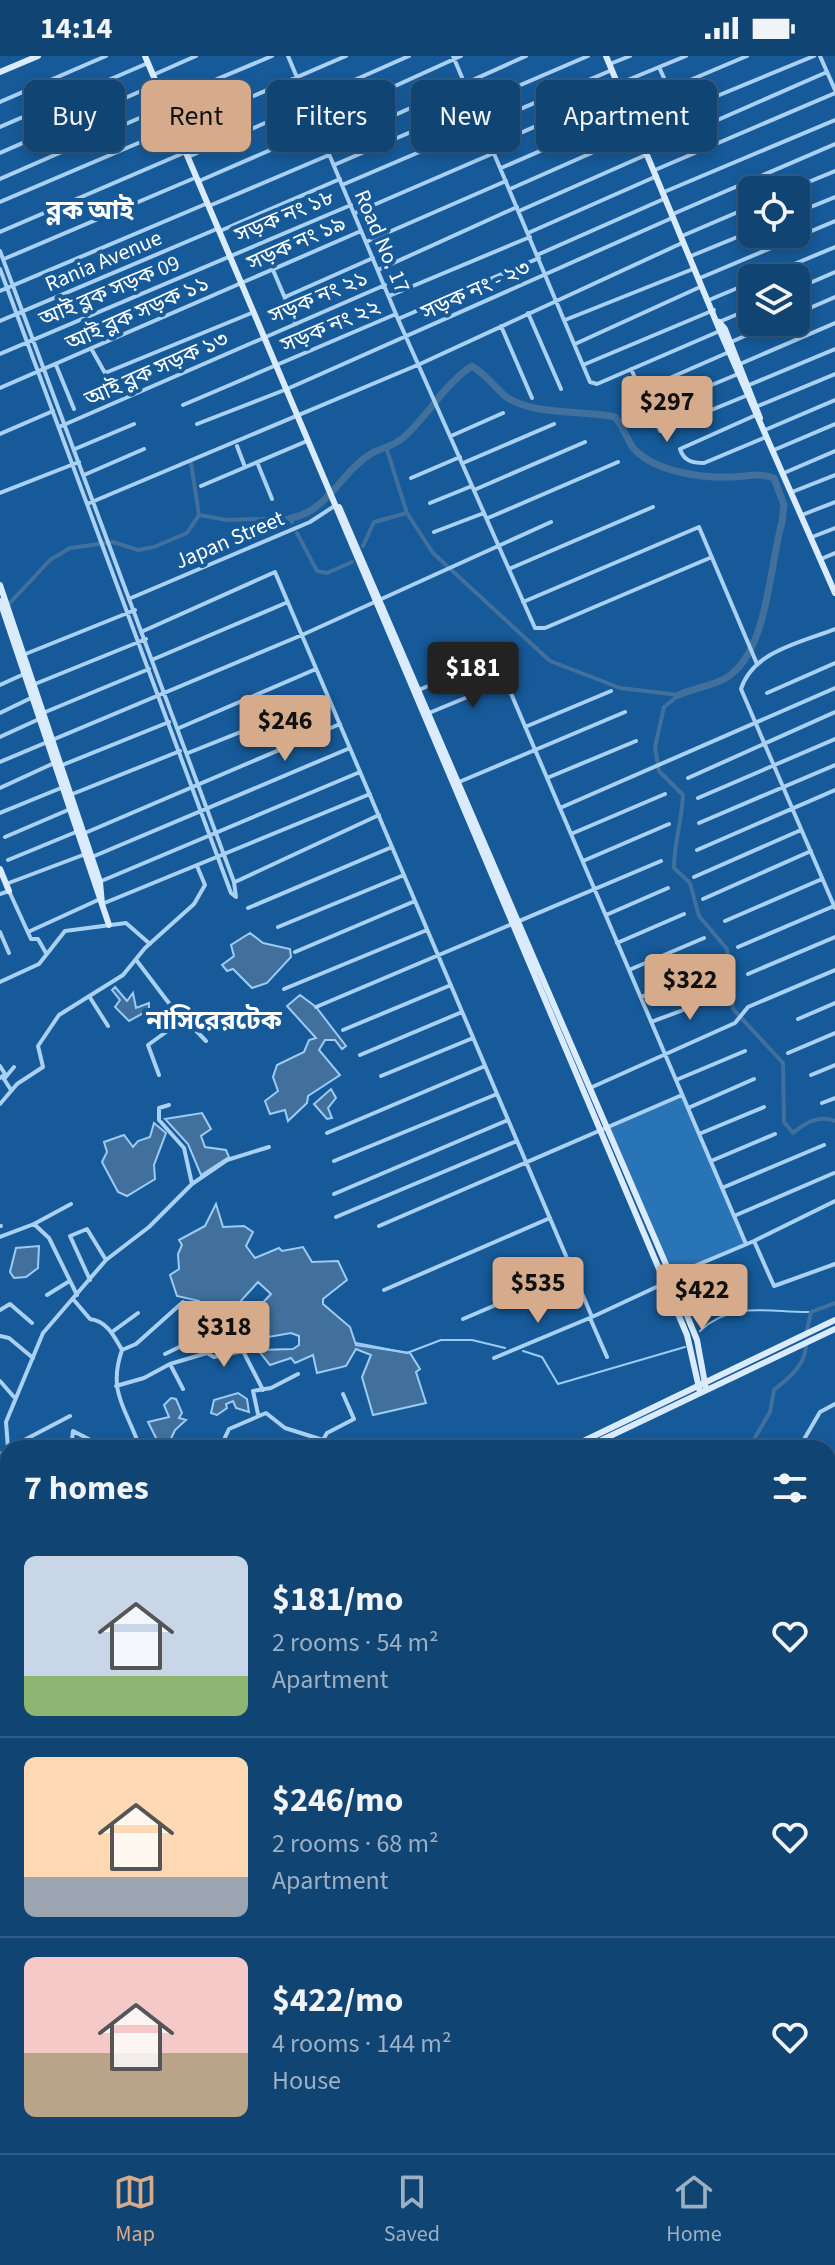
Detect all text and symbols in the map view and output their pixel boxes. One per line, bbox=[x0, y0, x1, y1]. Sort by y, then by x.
text: 14:14 bbox=[40, 7, 112, 50]
chip: Buy bbox=[24, 80, 125, 152]
chip: Rent bbox=[141, 80, 251, 152]
chip: Filters bbox=[267, 80, 395, 152]
chip: New bbox=[411, 80, 520, 152]
chip: Apartment bbox=[536, 80, 717, 152]
map controls bbox=[738, 176, 810, 336]
button: locate bbox=[738, 176, 810, 248]
street label: সড়ক নং ১৮ bbox=[229, 181, 339, 252]
street label: Road No. 17 bbox=[346, 185, 418, 298]
district label: ব্লক আই bbox=[45, 192, 134, 229]
street label: সড়ক নং ১৯ bbox=[241, 207, 351, 279]
street label: Rania Avenue bbox=[40, 222, 167, 300]
street label: আই ব্লক সড়ক 09 bbox=[33, 247, 185, 335]
street label: সড়ক নং - ২৩ bbox=[415, 252, 535, 329]
street label: সড়ক নং ২১ bbox=[263, 262, 373, 333]
button: layers bbox=[738, 264, 810, 336]
street label: আই ব্লক সড়ক ১১ bbox=[60, 267, 214, 359]
street label: সড়ক নং ২২ bbox=[275, 291, 385, 362]
street label: আই ব্লক সড়ক ১৩ bbox=[79, 323, 233, 415]
pin: $297 bbox=[620, 376, 714, 444]
text: $297 bbox=[640, 383, 694, 420]
street label: Japan Street bbox=[170, 502, 290, 577]
pin: $181 bbox=[426, 642, 520, 710]
text: $181 bbox=[446, 649, 500, 686]
pin: $246 bbox=[238, 695, 332, 763]
text: $246 bbox=[258, 702, 312, 739]
pin: $322 bbox=[643, 954, 737, 1022]
text: $322 bbox=[663, 961, 717, 998]
district label: নাসিরেরটেক bbox=[145, 1002, 283, 1039]
pin: $535 bbox=[491, 1257, 585, 1325]
text: $535 bbox=[511, 1264, 565, 1301]
pin: $422 bbox=[655, 1264, 749, 1332]
text: $422 bbox=[675, 1271, 729, 1308]
pin: $318 bbox=[177, 1301, 271, 1369]
text: $318 bbox=[197, 1308, 251, 1345]
text: 7 homes bbox=[24, 1464, 149, 1513]
icon: filters bbox=[768, 1466, 812, 1510]
text: $181/mo bbox=[272, 1575, 403, 1624]
icon: home bbox=[88, 1588, 184, 1684]
icon: heart bbox=[768, 1614, 812, 1658]
text: 2 rooms · 54 m² bbox=[272, 1624, 439, 1661]
text: Apartment bbox=[272, 1661, 389, 1698]
text: $246/mo bbox=[272, 1776, 403, 1825]
icon: home bbox=[88, 1789, 184, 1885]
icon: heart bbox=[768, 1815, 812, 1859]
text: 2 rooms · 68 m² bbox=[272, 1825, 439, 1862]
text: Apartment bbox=[272, 1862, 389, 1899]
text: $422/mo bbox=[272, 1976, 403, 2025]
icon: home bbox=[88, 1989, 184, 2085]
icon: heart bbox=[768, 2015, 812, 2059]
text: 4 rooms · 144 m² bbox=[272, 2025, 451, 2062]
text: House bbox=[272, 2062, 341, 2099]
tab: Map bbox=[113, 2170, 157, 2250]
tab: Saved bbox=[384, 2170, 440, 2250]
tab: Home bbox=[666, 2170, 722, 2250]

